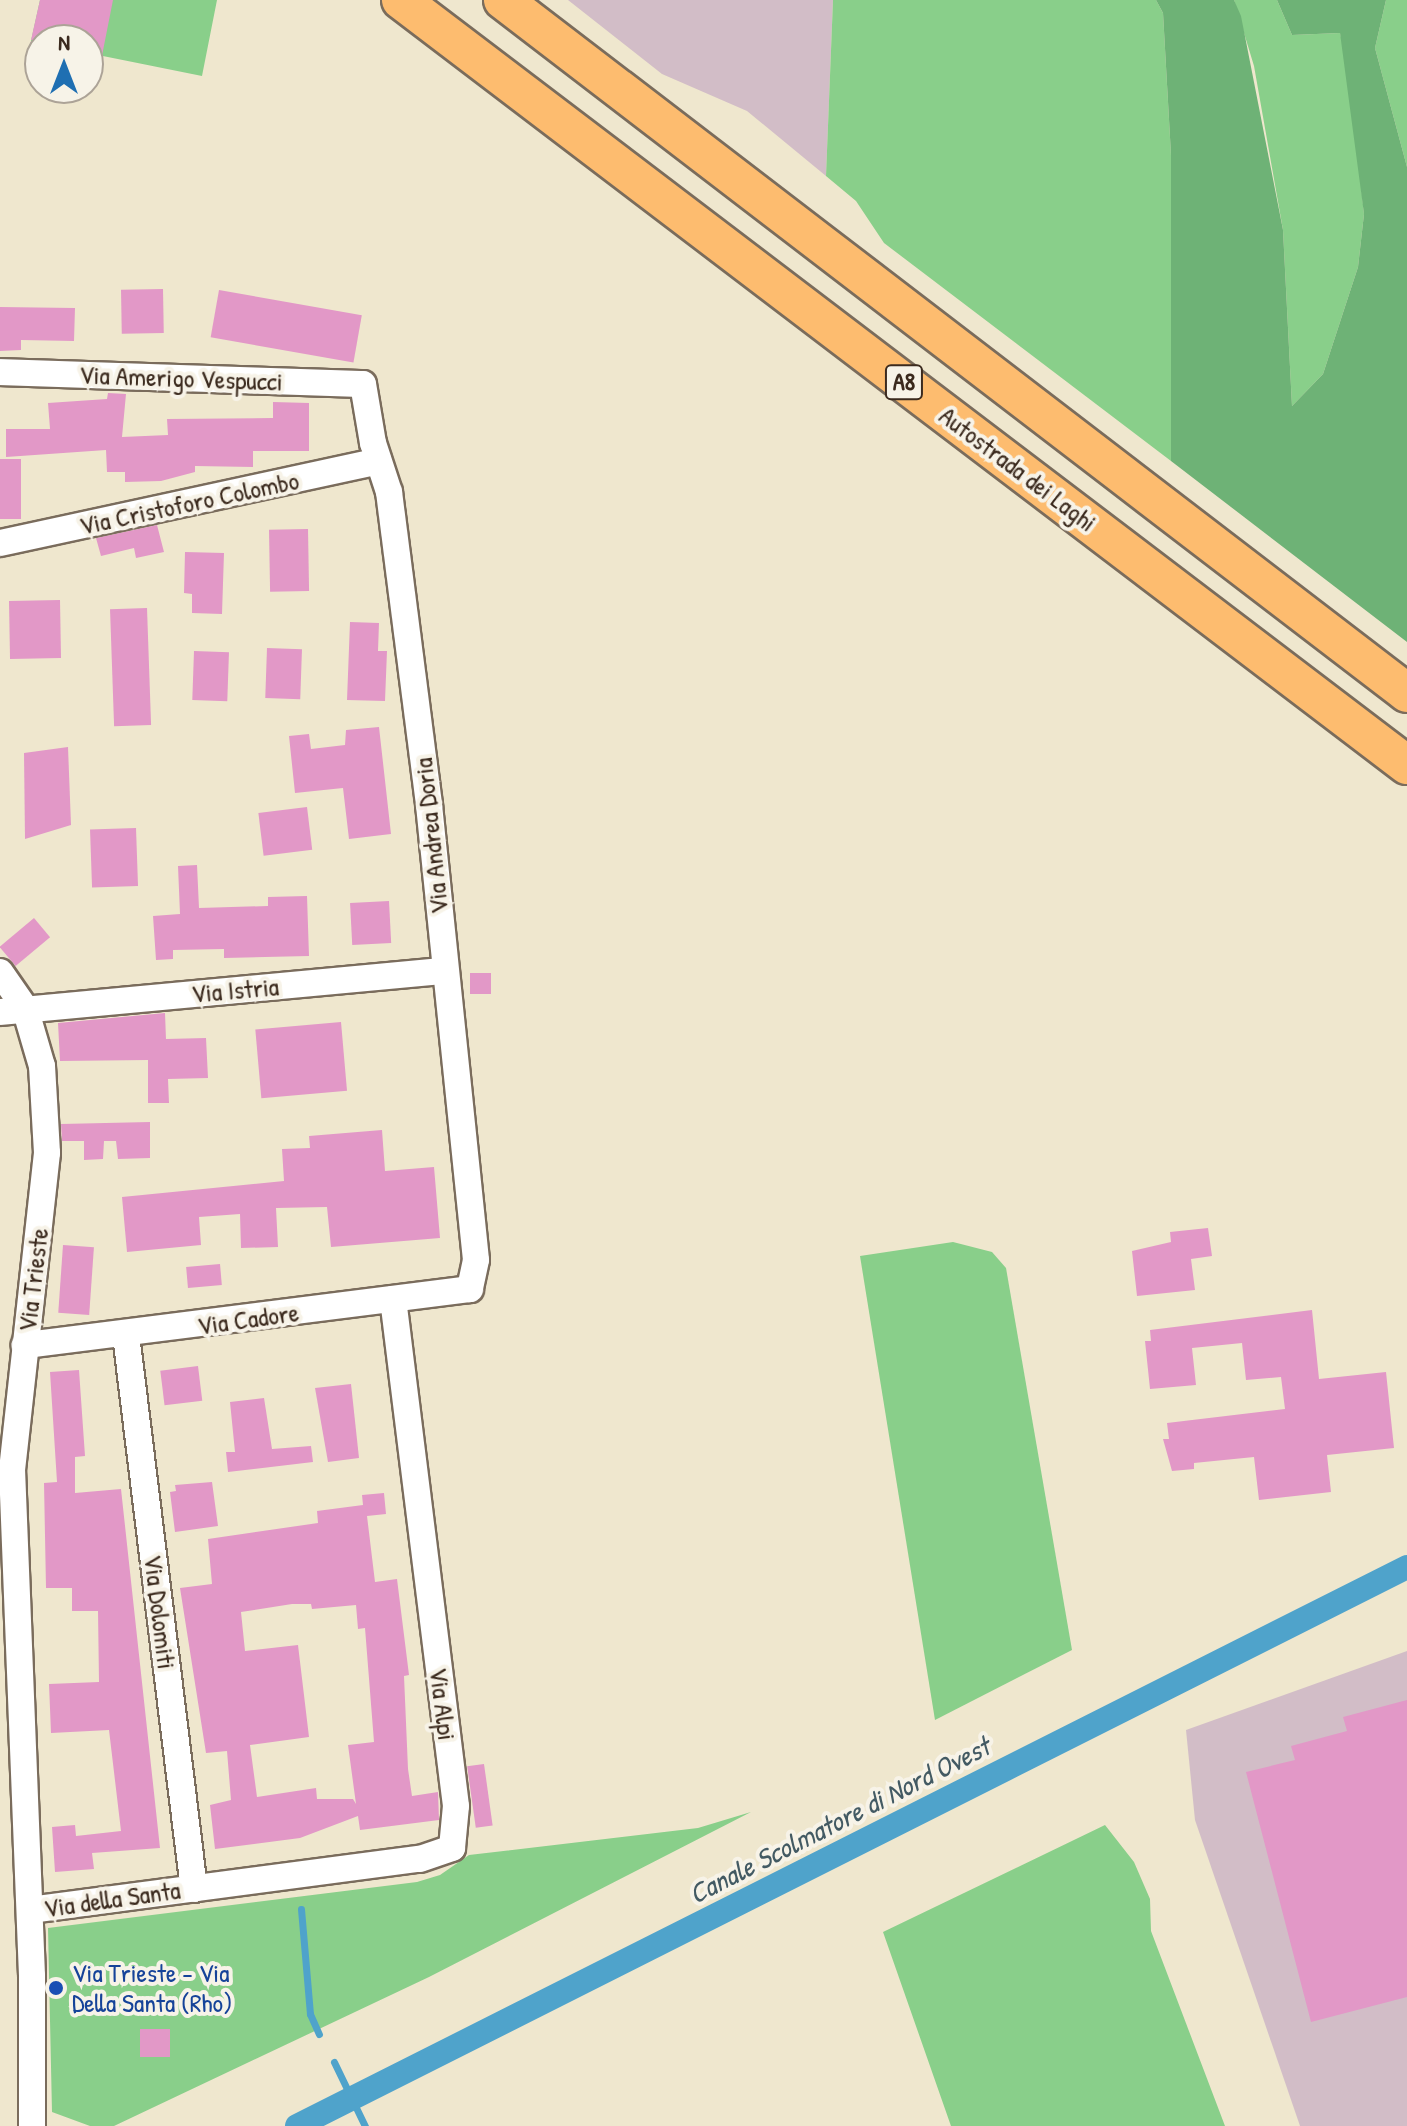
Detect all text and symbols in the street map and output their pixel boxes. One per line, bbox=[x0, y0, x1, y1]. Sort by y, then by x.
north arrow bbox=[24, 24, 104, 104]
text: N bbox=[58, 27, 70, 57]
street label: Via Amerigo Vespucci bbox=[79, 359, 283, 397]
road number: A8 bbox=[884, 362, 924, 402]
street label: Autostrada dei Laghi bbox=[933, 400, 1103, 538]
street label: Via Cristoforo Colombo bbox=[77, 465, 301, 541]
street label: Via Andrea Doria bbox=[407, 757, 455, 915]
street label: Via Istria bbox=[190, 971, 280, 1009]
street label: Via Trieste bbox=[11, 1226, 55, 1334]
street label: Via Cadore bbox=[195, 1296, 301, 1342]
street label: Via Dolomiti bbox=[138, 1553, 182, 1671]
street label: Via Alpi bbox=[423, 1666, 463, 1742]
water label: Canale Scolmatore di Nord Ovest bbox=[683, 1729, 995, 1911]
street label: Via della Santa bbox=[42, 1874, 182, 1924]
place label: Via Trieste - Via Della Santa (Rho) bbox=[72, 1957, 232, 2018]
marker: Via Trieste - Via Della Santa (Rho) bbox=[47, 1979, 65, 1997]

